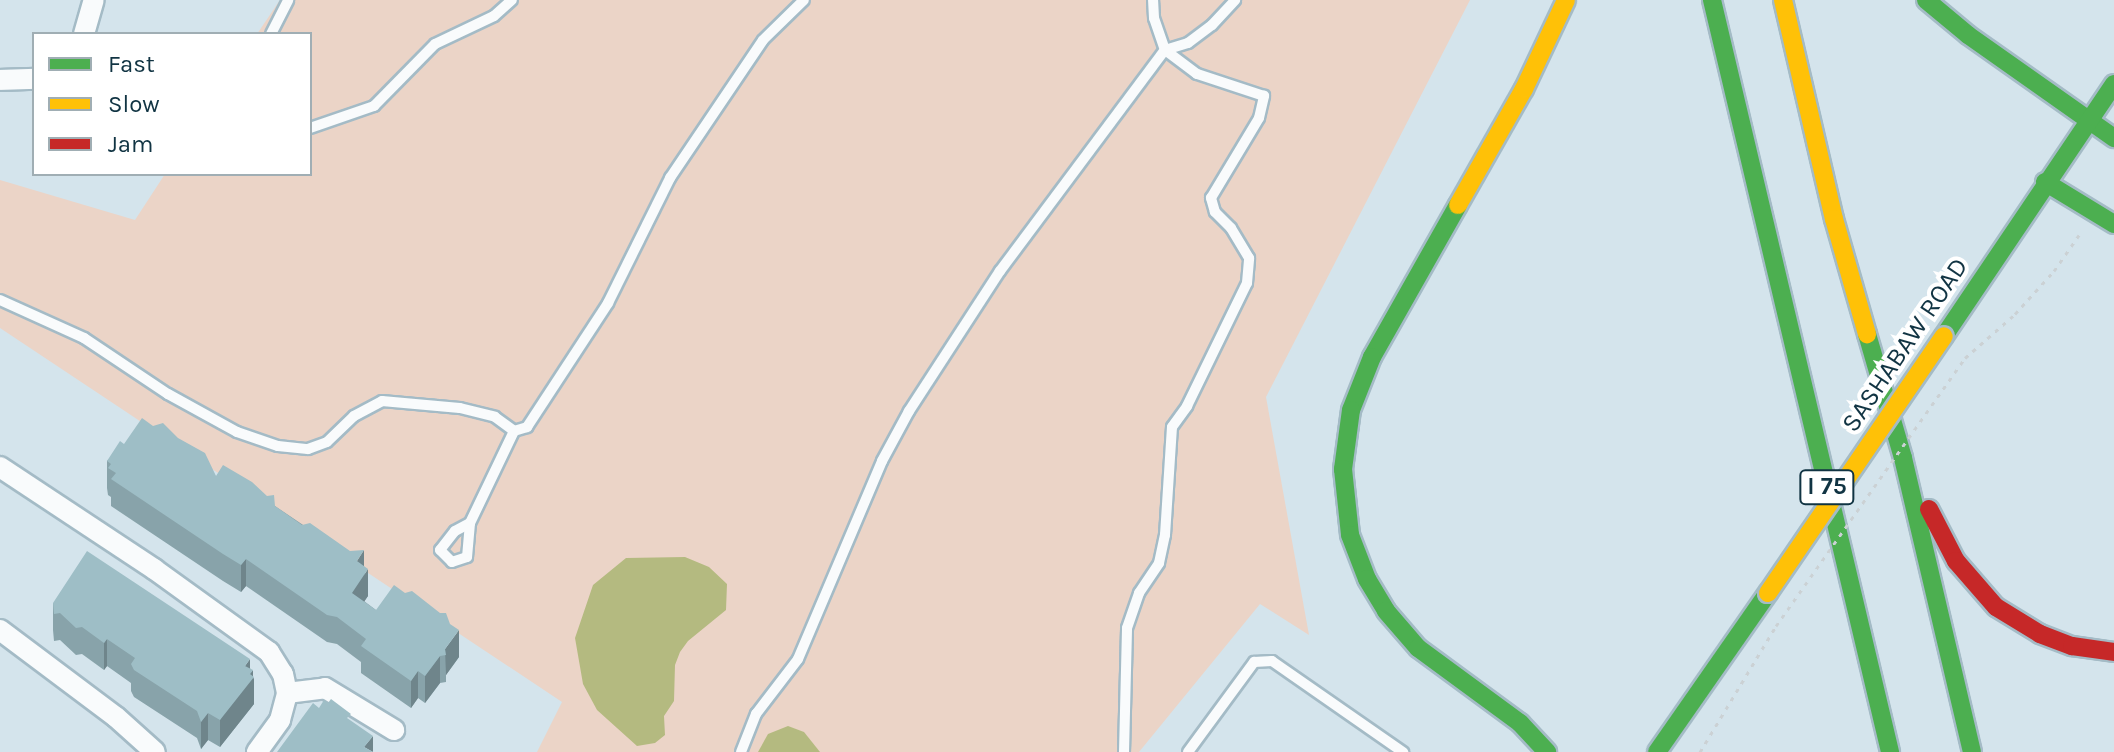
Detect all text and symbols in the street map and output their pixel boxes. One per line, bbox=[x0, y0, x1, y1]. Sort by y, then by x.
legend bbox=[32, 32, 312, 176]
text: Fast bbox=[108, 50, 155, 78]
text: Slow bbox=[108, 90, 160, 118]
text: Jam bbox=[108, 130, 153, 158]
street label: SASHABAW ROAD bbox=[1835, 252, 1975, 438]
road number: I 75 bbox=[1799, 467, 1855, 507]

